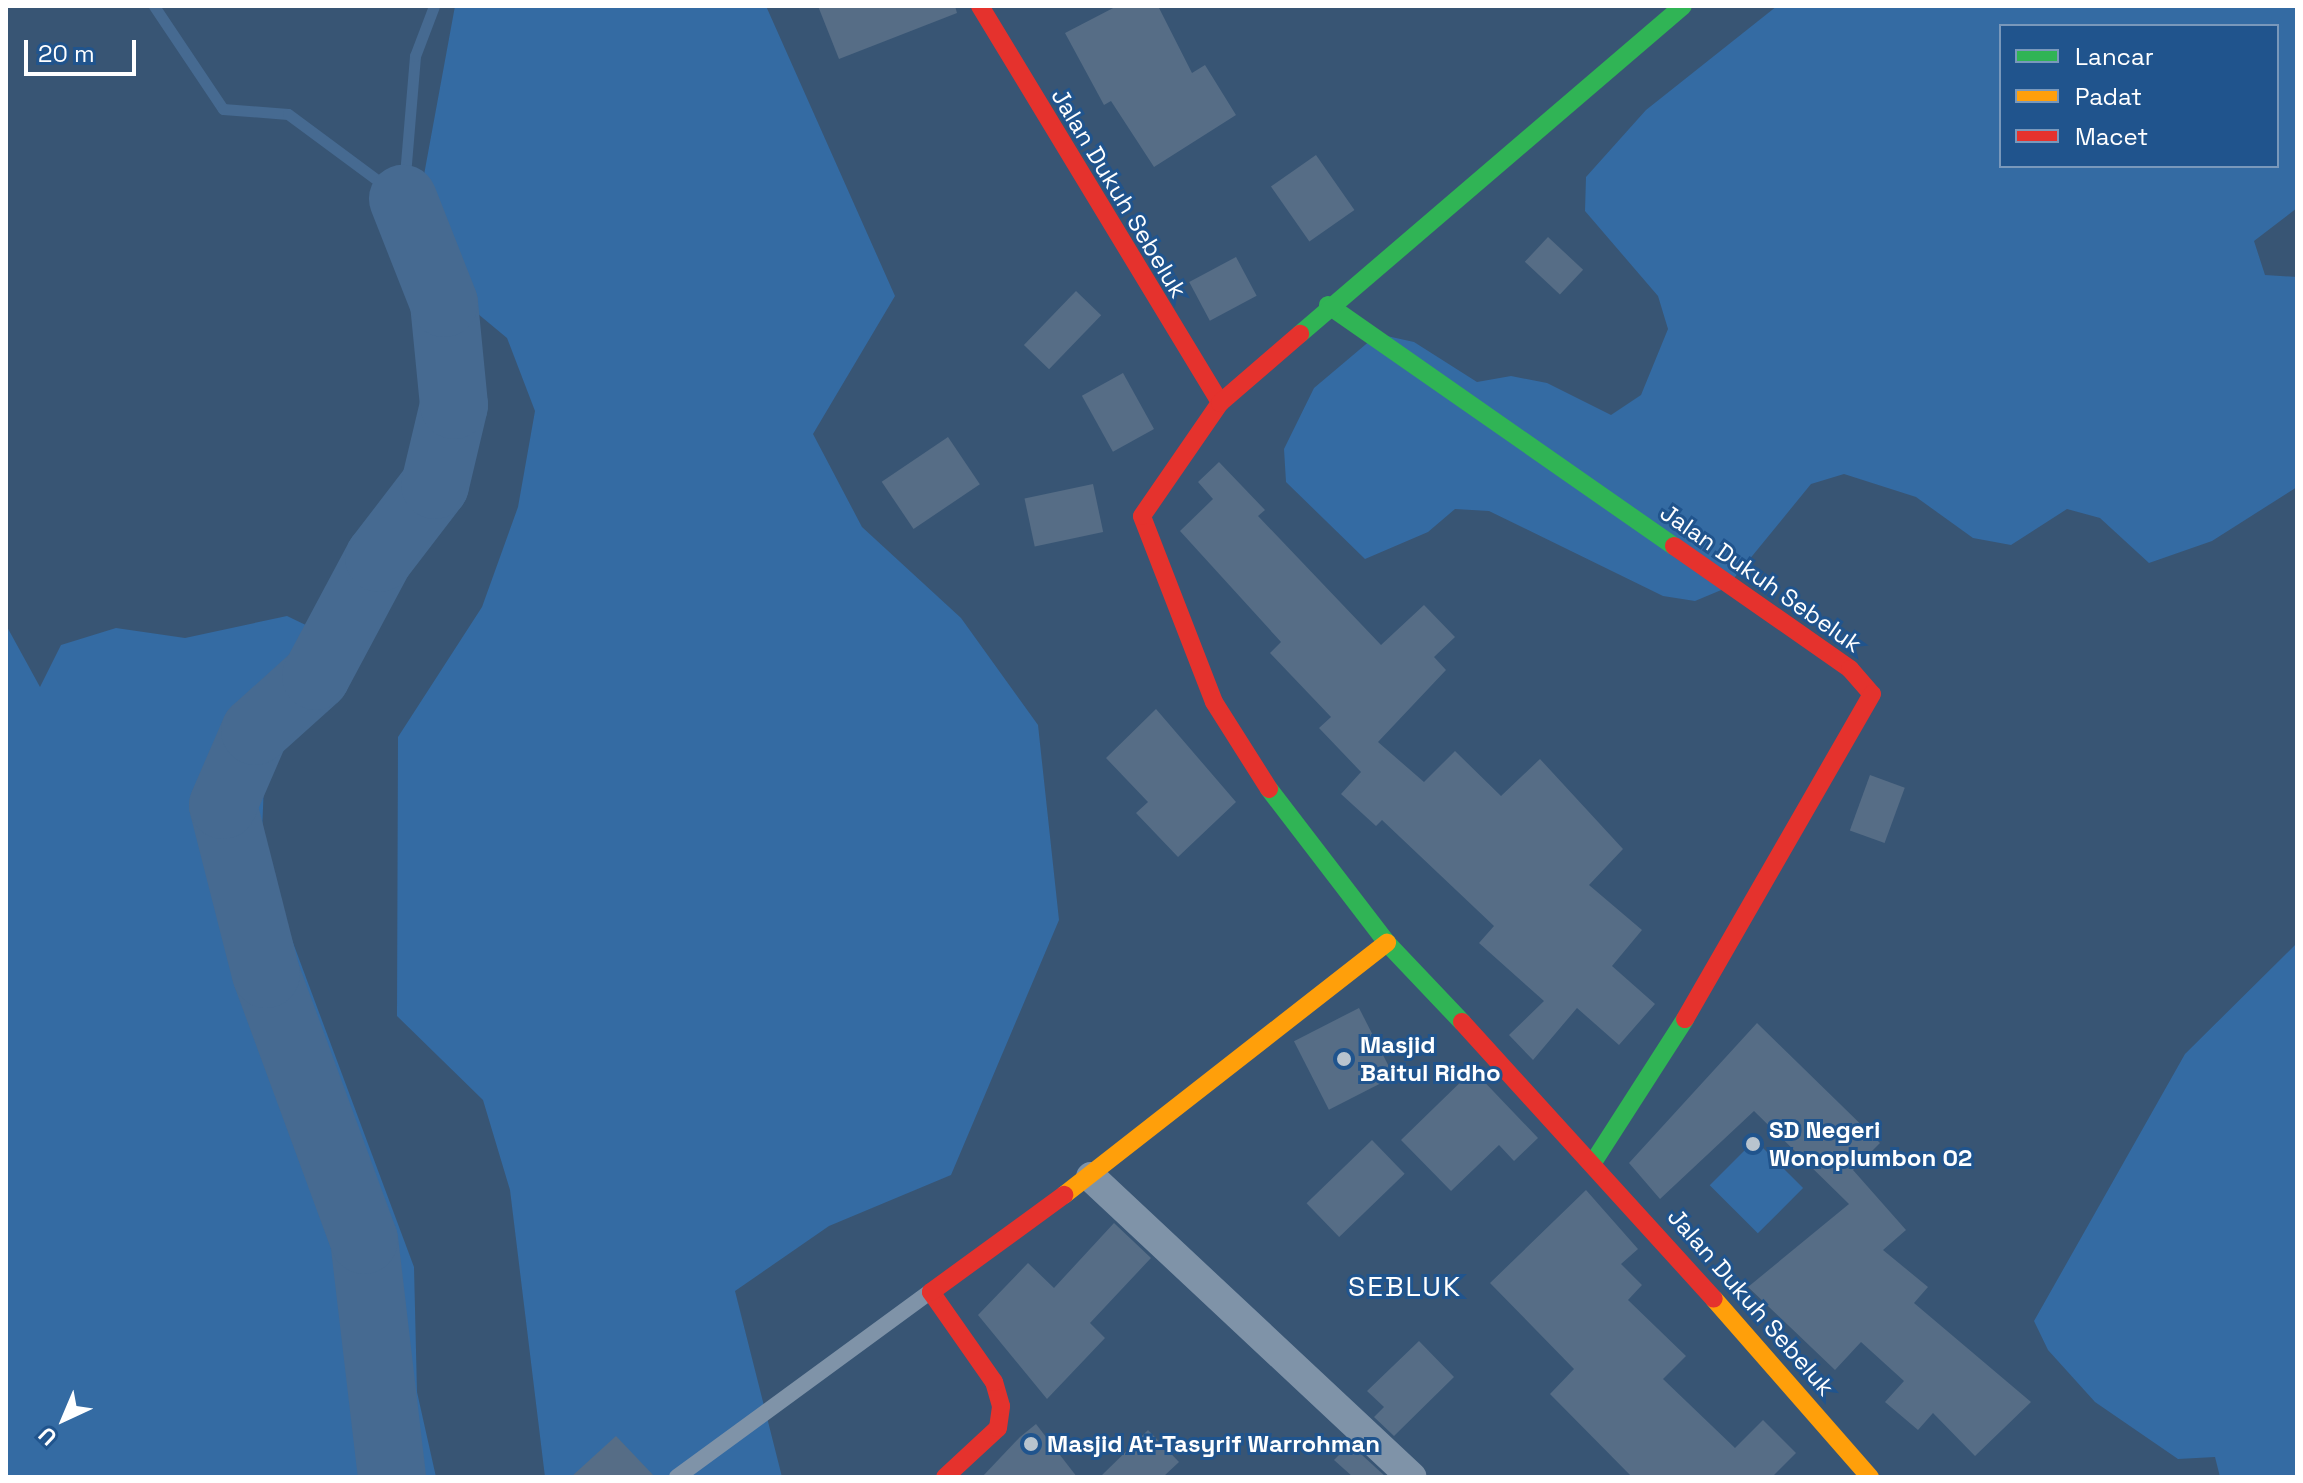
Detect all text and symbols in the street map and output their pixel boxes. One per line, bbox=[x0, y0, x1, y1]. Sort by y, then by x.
scale bar bbox=[28, 24, 140, 74]
legend bbox=[1999, 24, 2279, 168]
text: 20 m bbox=[38, 38, 95, 69]
text: Lancar bbox=[2075, 41, 2154, 72]
text: Padat bbox=[2075, 81, 2142, 112]
street label: Jalan Dukuh Sebeluk bbox=[1045, 83, 1193, 303]
text: Macet bbox=[2075, 121, 2148, 152]
street label: Jalan Dukuh Sebeluk bbox=[1655, 498, 1867, 658]
place label: Masjid Baitul Ridho bbox=[1360, 1031, 1501, 1087]
marker: Masjid Baitul Ridho bbox=[1335, 1050, 1353, 1068]
place label: SD Negeri Wonoplumbon 02 bbox=[1769, 1116, 1972, 1172]
marker: SD Negeri Wonoplumbon 02 bbox=[1744, 1135, 1762, 1153]
street label: Jalan Dukuh Sebeluk bbox=[1662, 1202, 1840, 1402]
district label: SEBLUK bbox=[1348, 1269, 1462, 1303]
north arrow bbox=[24, 1379, 104, 1459]
text: U bbox=[32, 1421, 62, 1451]
place label: Masjid At-Tasyrif Warrohman bbox=[1047, 1430, 1380, 1458]
marker: Masjid At-Tasyrif Warrohman bbox=[1022, 1435, 1040, 1453]

